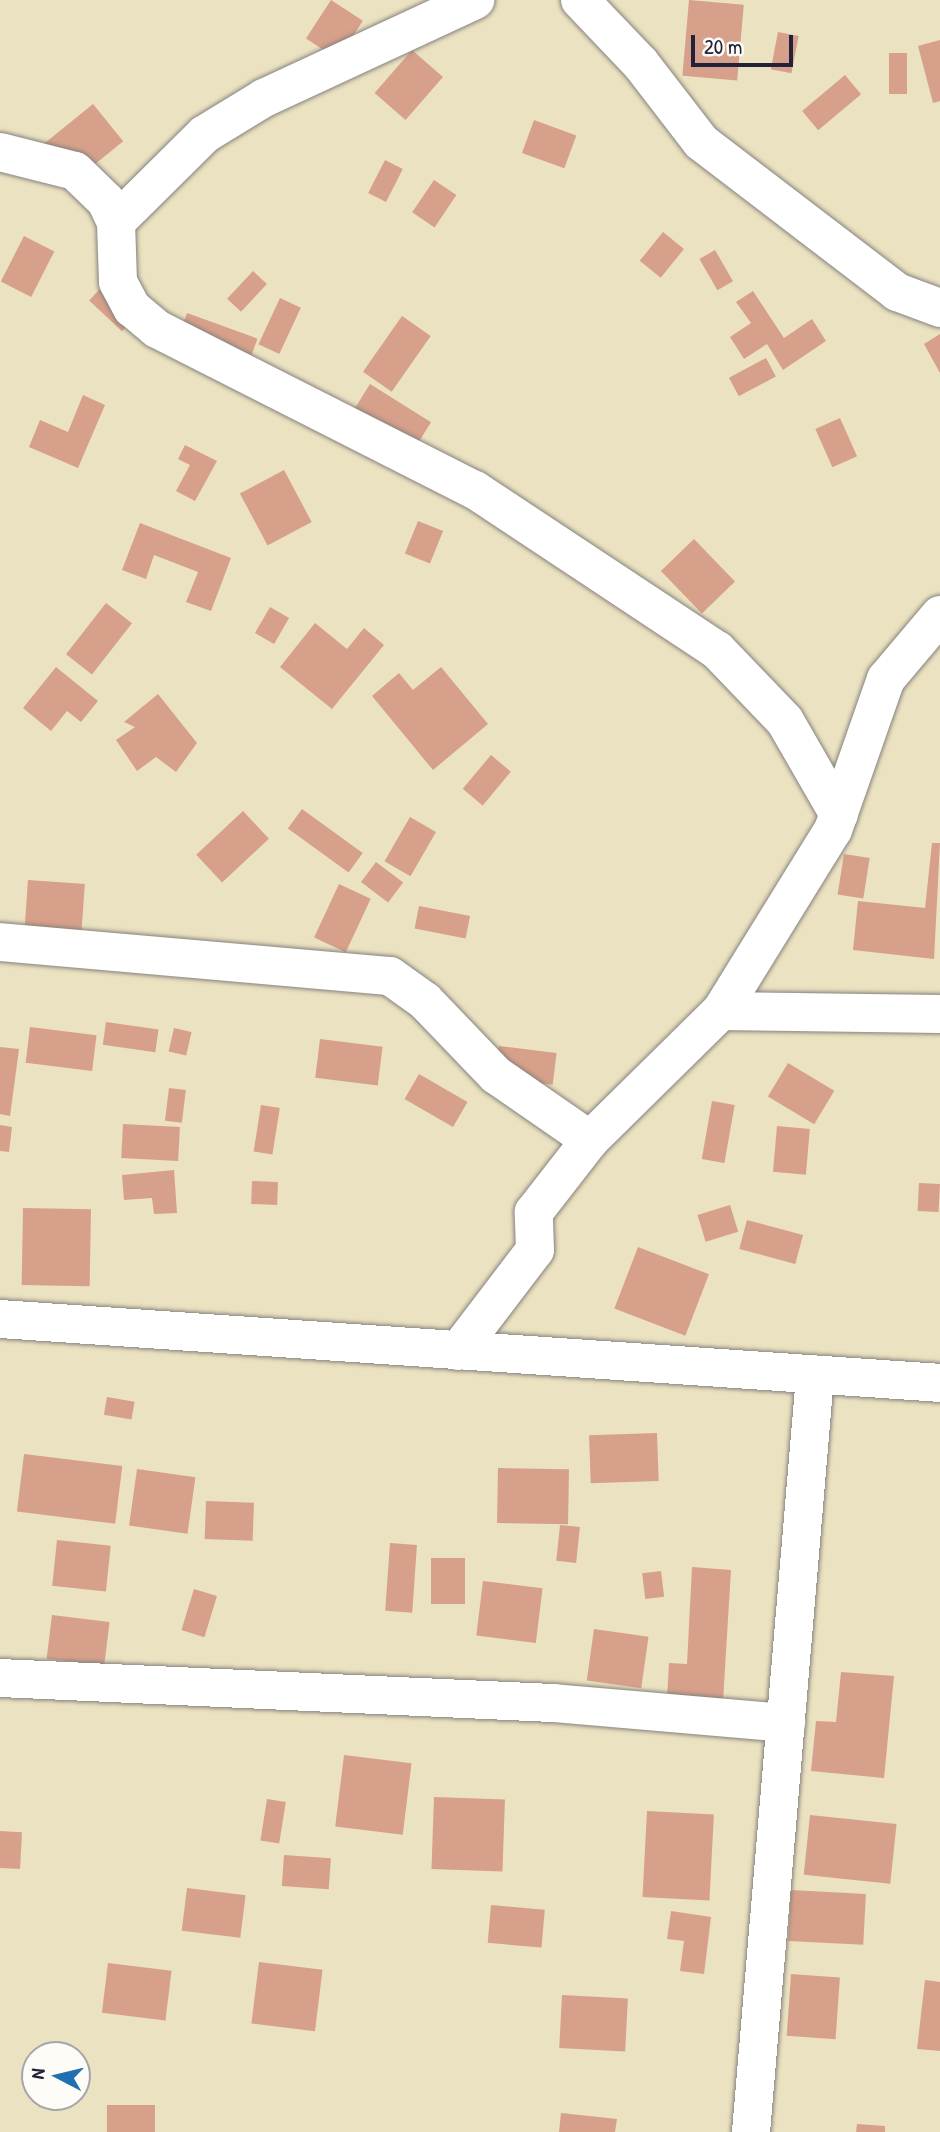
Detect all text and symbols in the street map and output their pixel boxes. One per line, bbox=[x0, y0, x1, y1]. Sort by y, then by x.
scale bar bbox=[695, 21, 796, 65]
text: 20 m bbox=[704, 32, 742, 61]
north arrow bbox=[21, 2041, 91, 2111]
text: N bbox=[24, 2067, 51, 2080]

